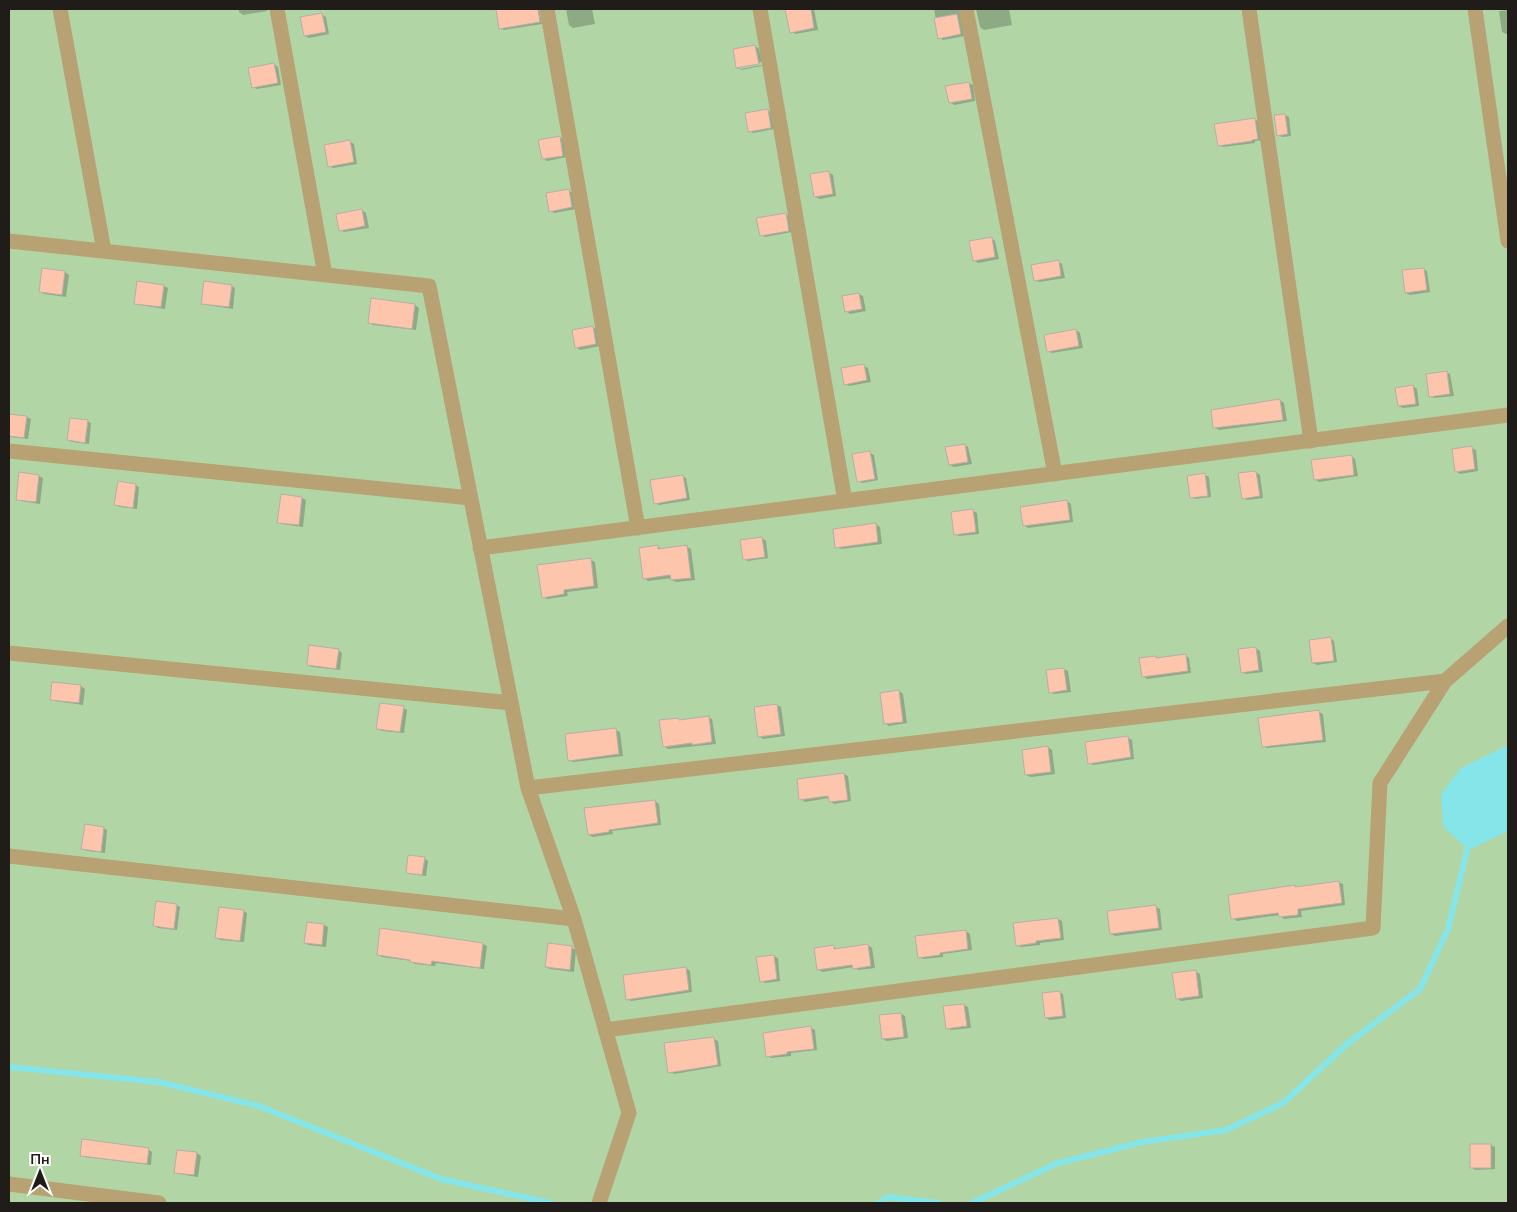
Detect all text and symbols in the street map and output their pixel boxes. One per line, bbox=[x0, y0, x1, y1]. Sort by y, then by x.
north arrow bbox=[15, 1147, 65, 1197]
text: Пн bbox=[30, 1150, 50, 1168]

